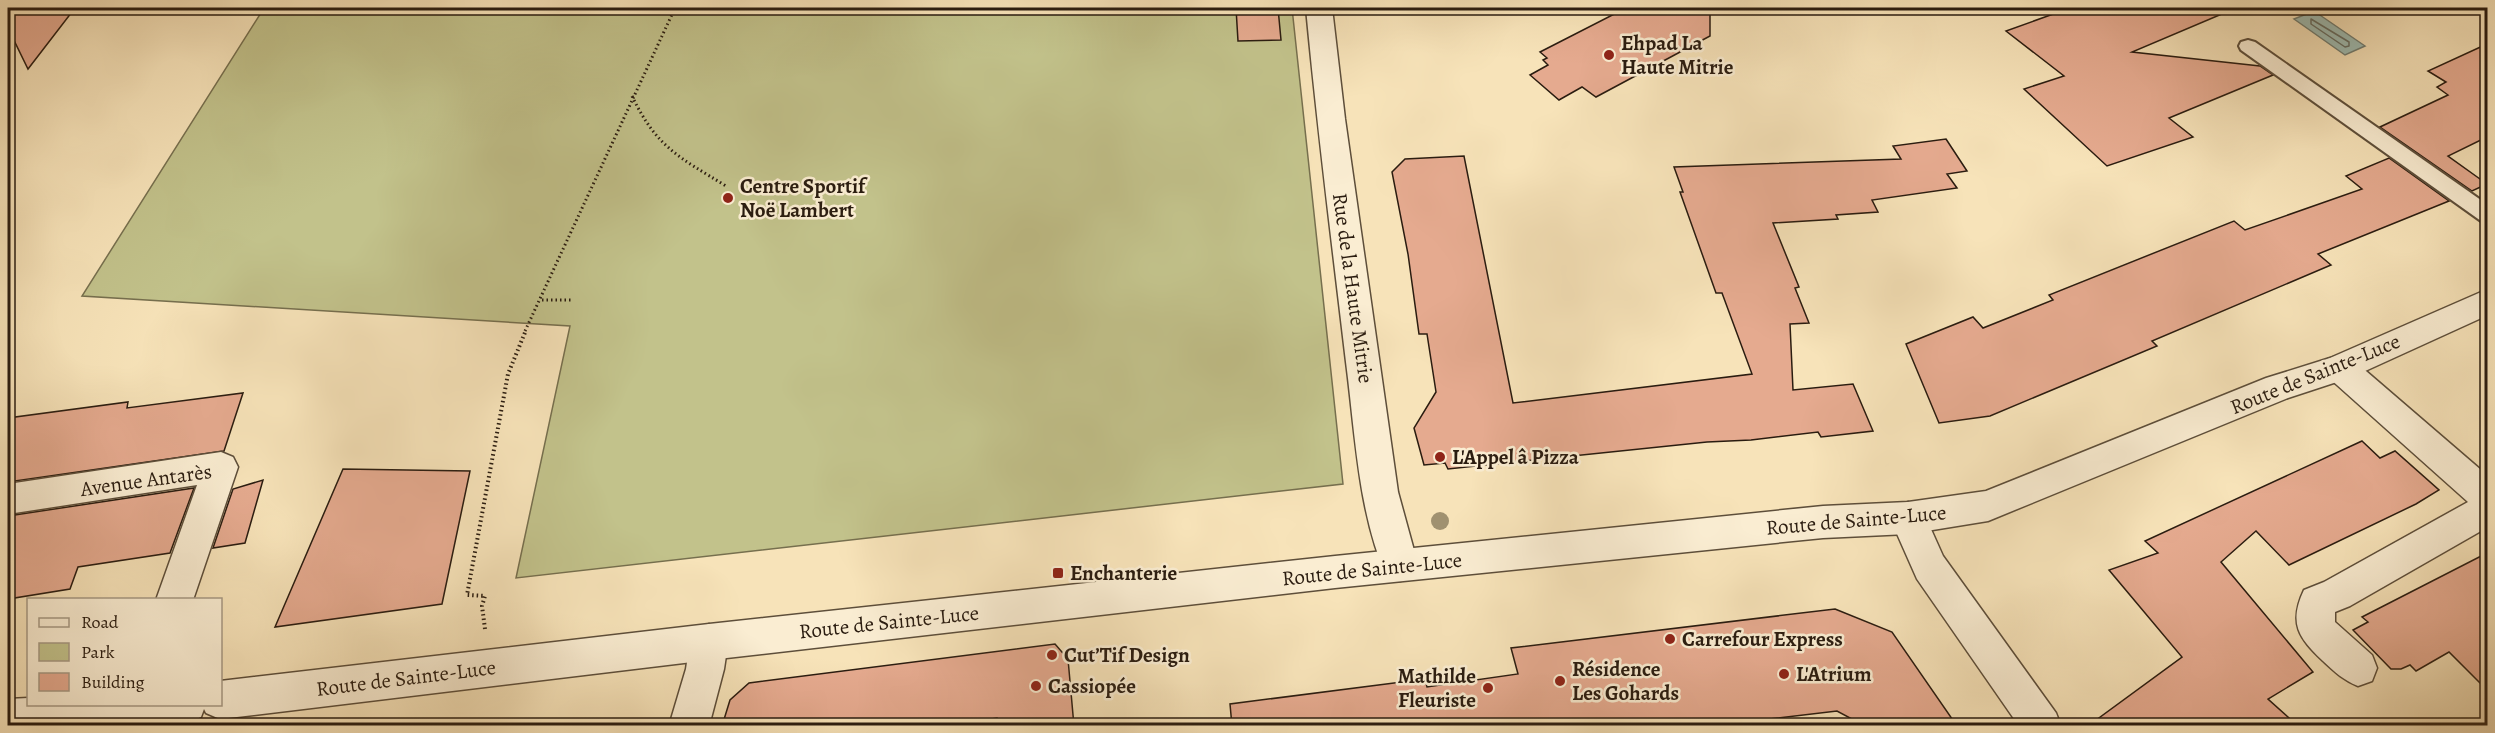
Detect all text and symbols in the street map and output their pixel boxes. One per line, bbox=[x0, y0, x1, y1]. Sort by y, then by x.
place label: Ehpad La Haute Mitrie bbox=[1621, 29, 1734, 81]
marker: Ehpad La Haute Mitrie bbox=[1602, 48, 1616, 62]
place label: Centre Sportif Noë Lambert bbox=[740, 172, 868, 224]
marker: Centre Sportif Noë Lambert bbox=[721, 191, 735, 205]
street label: Rue de la Haute Mitrie bbox=[1326, 191, 1380, 385]
street label: Route de Sainte-Luce bbox=[2226, 327, 2404, 421]
place label: L'Appel â Pizza bbox=[1452, 443, 1580, 471]
marker: L'Appel â Pizza bbox=[1433, 450, 1447, 464]
street label: Avenue Antarès bbox=[77, 457, 214, 503]
street label: Route de Sainte-Luce bbox=[1765, 498, 1947, 542]
street label: Route de Sainte-Luce bbox=[1281, 546, 1463, 592]
place label: Enchanterie bbox=[1070, 559, 1178, 587]
marker: Enchanterie bbox=[1051, 566, 1065, 580]
legend bbox=[27, 598, 222, 706]
street label: Route de Sainte-Luce bbox=[798, 599, 980, 645]
text: Road bbox=[81, 610, 119, 634]
place label: Carrefour Express bbox=[1682, 625, 1843, 653]
marker: Carrefour Express bbox=[1663, 632, 1677, 646]
text: Park bbox=[81, 640, 115, 664]
place label: Cut’Tif Design bbox=[1064, 641, 1190, 669]
marker: Cut’Tif Design bbox=[1045, 648, 1059, 662]
street label: Route de Sainte-Luce bbox=[314, 653, 498, 703]
place label: Résidence Les Gohards bbox=[1572, 655, 1679, 707]
place label: L'Atrium bbox=[1796, 660, 1872, 688]
place label: Mathilde Fleuriste bbox=[1397, 662, 1476, 714]
marker: L'Atrium bbox=[1777, 667, 1791, 681]
text: Building bbox=[81, 670, 145, 694]
place label: Cassiopée bbox=[1048, 672, 1136, 700]
marker: Résidence Les Gohards bbox=[1553, 674, 1567, 688]
marker: Cassiopée bbox=[1029, 679, 1043, 693]
marker: Mathilde Fleuriste bbox=[1481, 681, 1495, 695]

